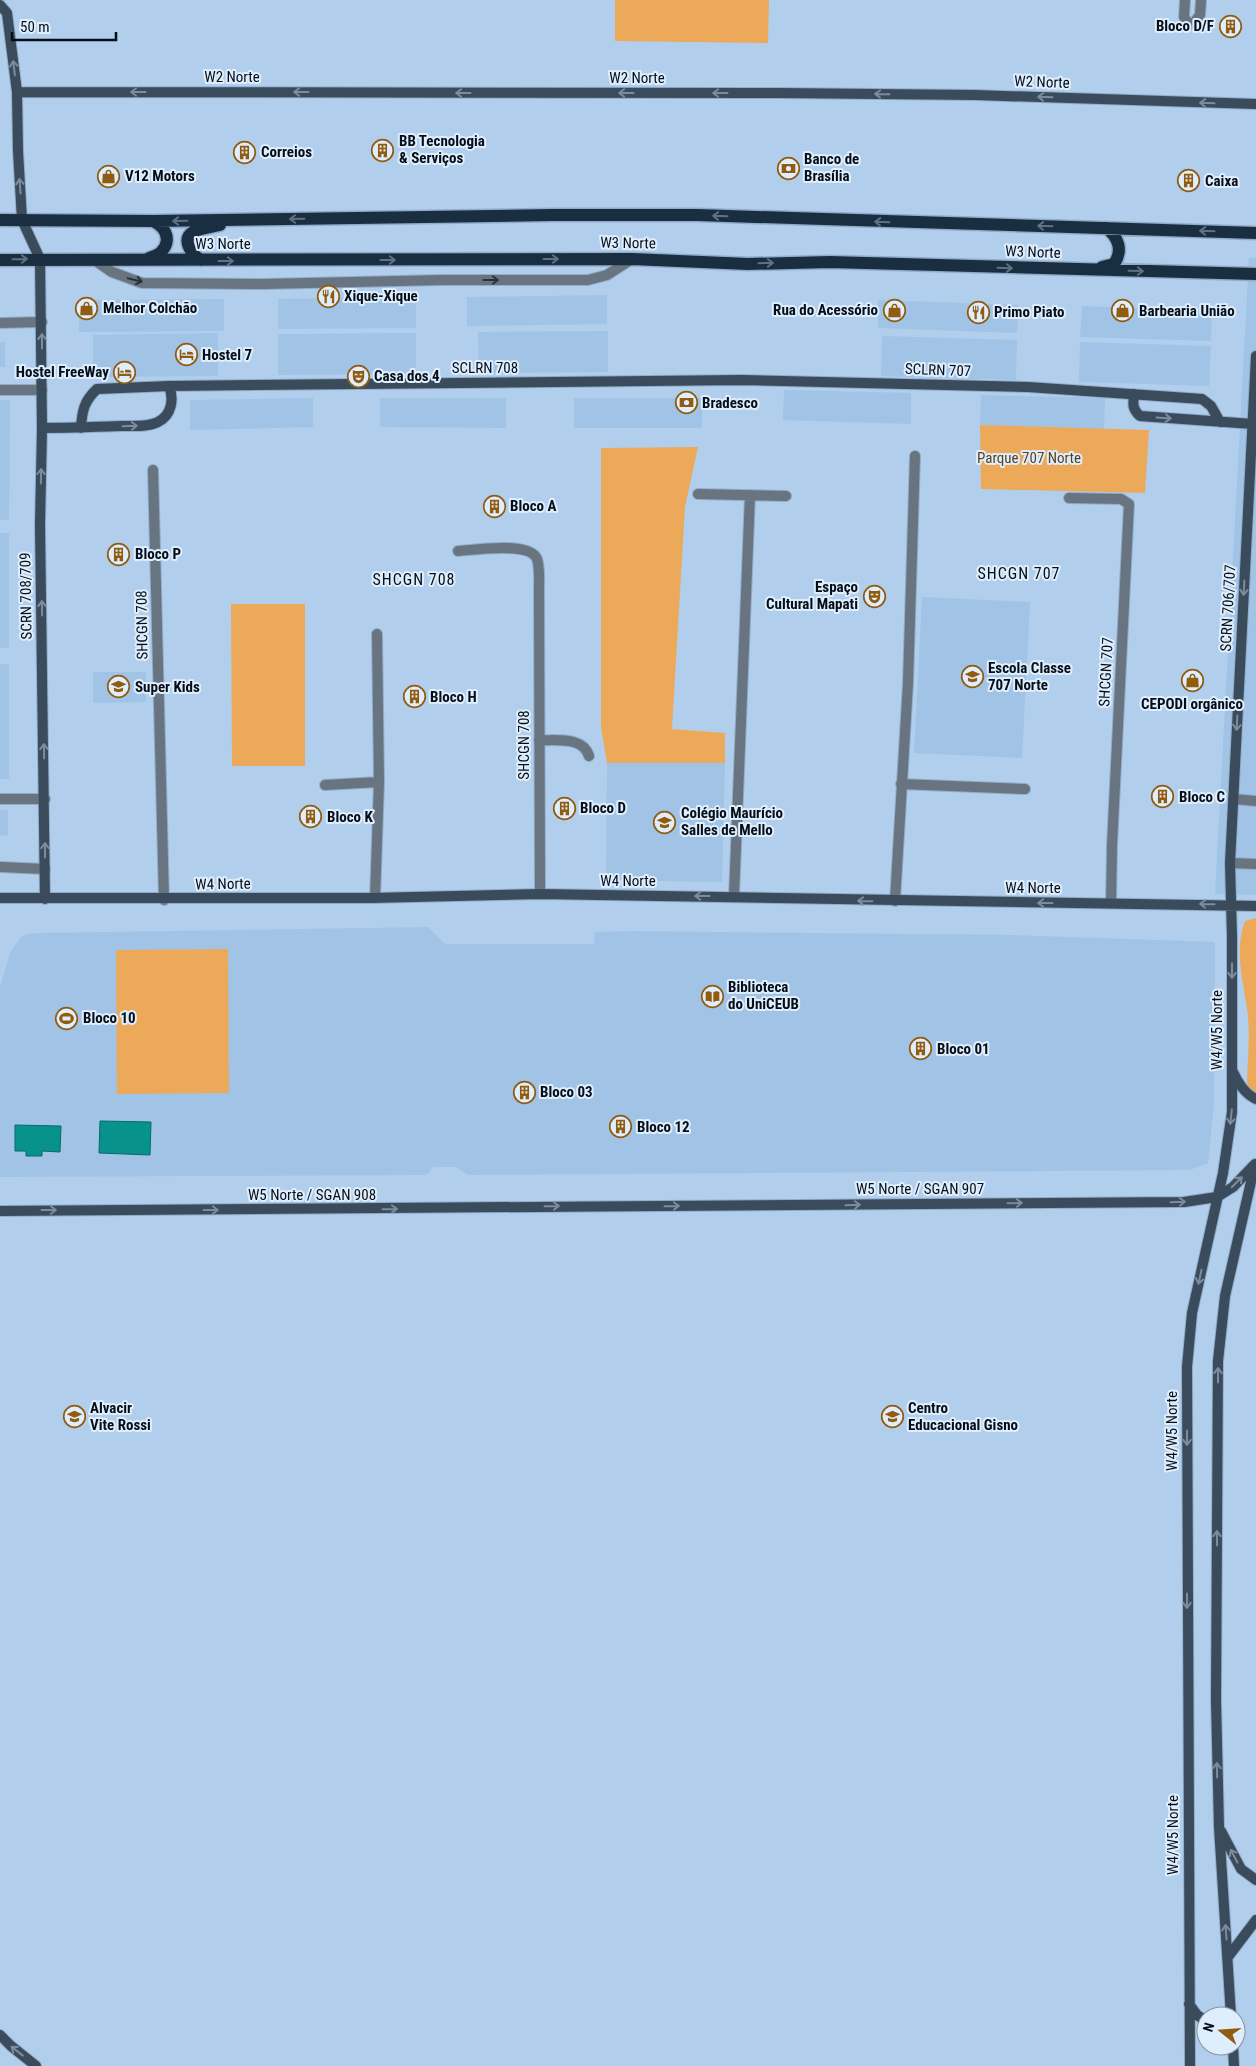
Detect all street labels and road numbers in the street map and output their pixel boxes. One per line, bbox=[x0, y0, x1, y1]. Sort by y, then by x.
street label: W2 Norte bbox=[204, 68, 260, 86]
street label: W2 Norte bbox=[609, 69, 665, 87]
street label: W2 Norte bbox=[1014, 72, 1070, 92]
street label: W3 Norte bbox=[600, 234, 656, 252]
street label: W3 Norte bbox=[195, 235, 251, 253]
street label: W3 Norte bbox=[1005, 242, 1061, 262]
street label: SCLRN 708 bbox=[452, 359, 518, 377]
street label: SCLRN 707 bbox=[905, 360, 971, 380]
street label: SCRN 708/709 bbox=[16, 552, 36, 640]
street label: SCRN 706/707 bbox=[1217, 564, 1239, 652]
street label: SHCGN 708 bbox=[132, 590, 152, 660]
street label: SHCGN 707 bbox=[1095, 637, 1117, 707]
street label: SHCGN 708 bbox=[515, 710, 533, 780]
street label: W4 Norte bbox=[600, 872, 656, 890]
street label: W4 Norte bbox=[195, 875, 251, 893]
street label: W4 Norte bbox=[1005, 879, 1061, 897]
street label: W4/W5 Norte bbox=[1208, 990, 1226, 1070]
street label: W5 Norte / SGAN 907 bbox=[856, 1180, 984, 1198]
street label: W5 Norte / SGAN 908 bbox=[248, 1186, 376, 1204]
street label: W4/W5 Norte bbox=[1163, 1391, 1181, 1471]
street label: W4/W5 Norte bbox=[1164, 1795, 1182, 1875]

